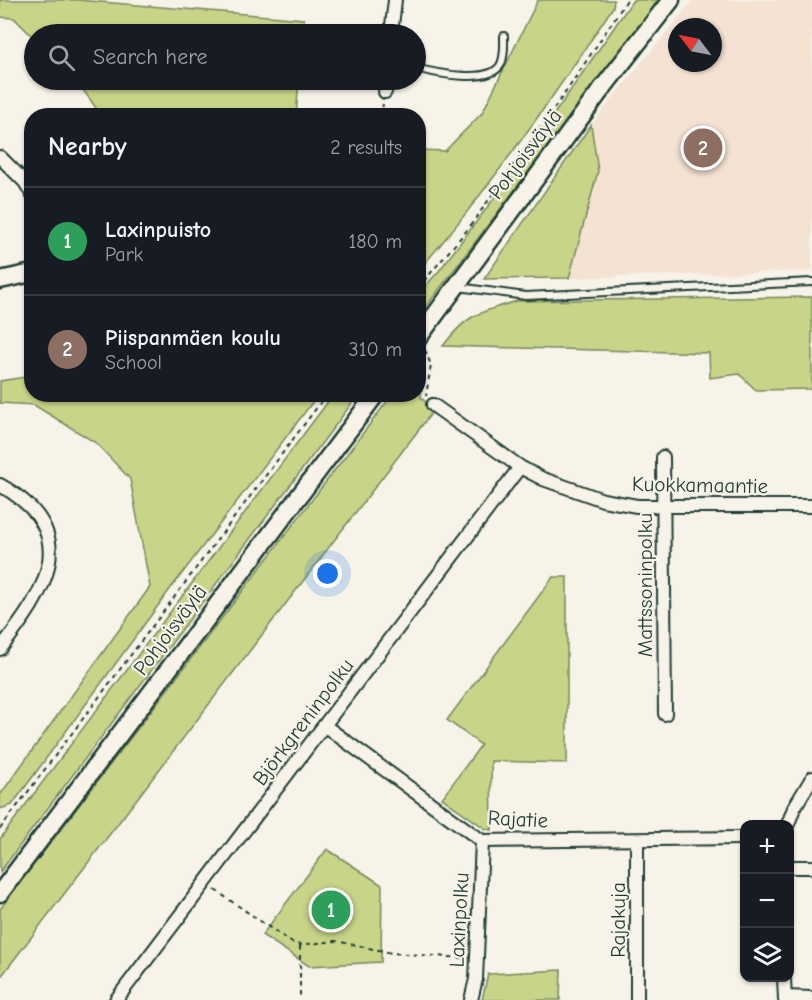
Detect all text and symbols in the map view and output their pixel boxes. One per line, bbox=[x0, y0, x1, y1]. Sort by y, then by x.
north arrow bbox=[668, 18, 722, 72]
search box bbox=[24, 24, 426, 90]
icon: search bbox=[45, 41, 78, 74]
text: Search here bbox=[93, 44, 208, 70]
street label: Pohjoisväylä bbox=[483, 104, 567, 204]
pin: 2 bbox=[684, 126, 722, 170]
text: Nearby bbox=[48, 132, 127, 162]
text: 2 results bbox=[330, 136, 402, 159]
text: Laxinpuisto bbox=[105, 217, 211, 243]
text: 1 bbox=[64, 230, 71, 253]
text: 180 m bbox=[348, 230, 402, 253]
text: Park bbox=[105, 243, 143, 266]
text: Piispanmäen koulu bbox=[105, 325, 281, 351]
text: 2 bbox=[63, 338, 72, 361]
text: 310 m bbox=[349, 338, 402, 361]
text: School bbox=[105, 351, 162, 374]
street label: Kuokkamaantie bbox=[632, 472, 768, 498]
street label: Mattssoninpolku bbox=[633, 513, 657, 657]
your location bbox=[313, 559, 342, 588]
street label: Pohjoisväylä bbox=[128, 580, 212, 680]
street label: Björkgreninpolku bbox=[248, 654, 358, 790]
street label: Rajatie bbox=[487, 805, 549, 833]
map controls bbox=[740, 820, 794, 982]
button: + bbox=[740, 820, 794, 874]
street label: Laxinpolku bbox=[445, 872, 473, 968]
button: − bbox=[740, 874, 794, 928]
street label: Rajakuja bbox=[606, 882, 630, 958]
pin: 1 bbox=[312, 888, 350, 932]
button: layers bbox=[740, 928, 794, 982]

